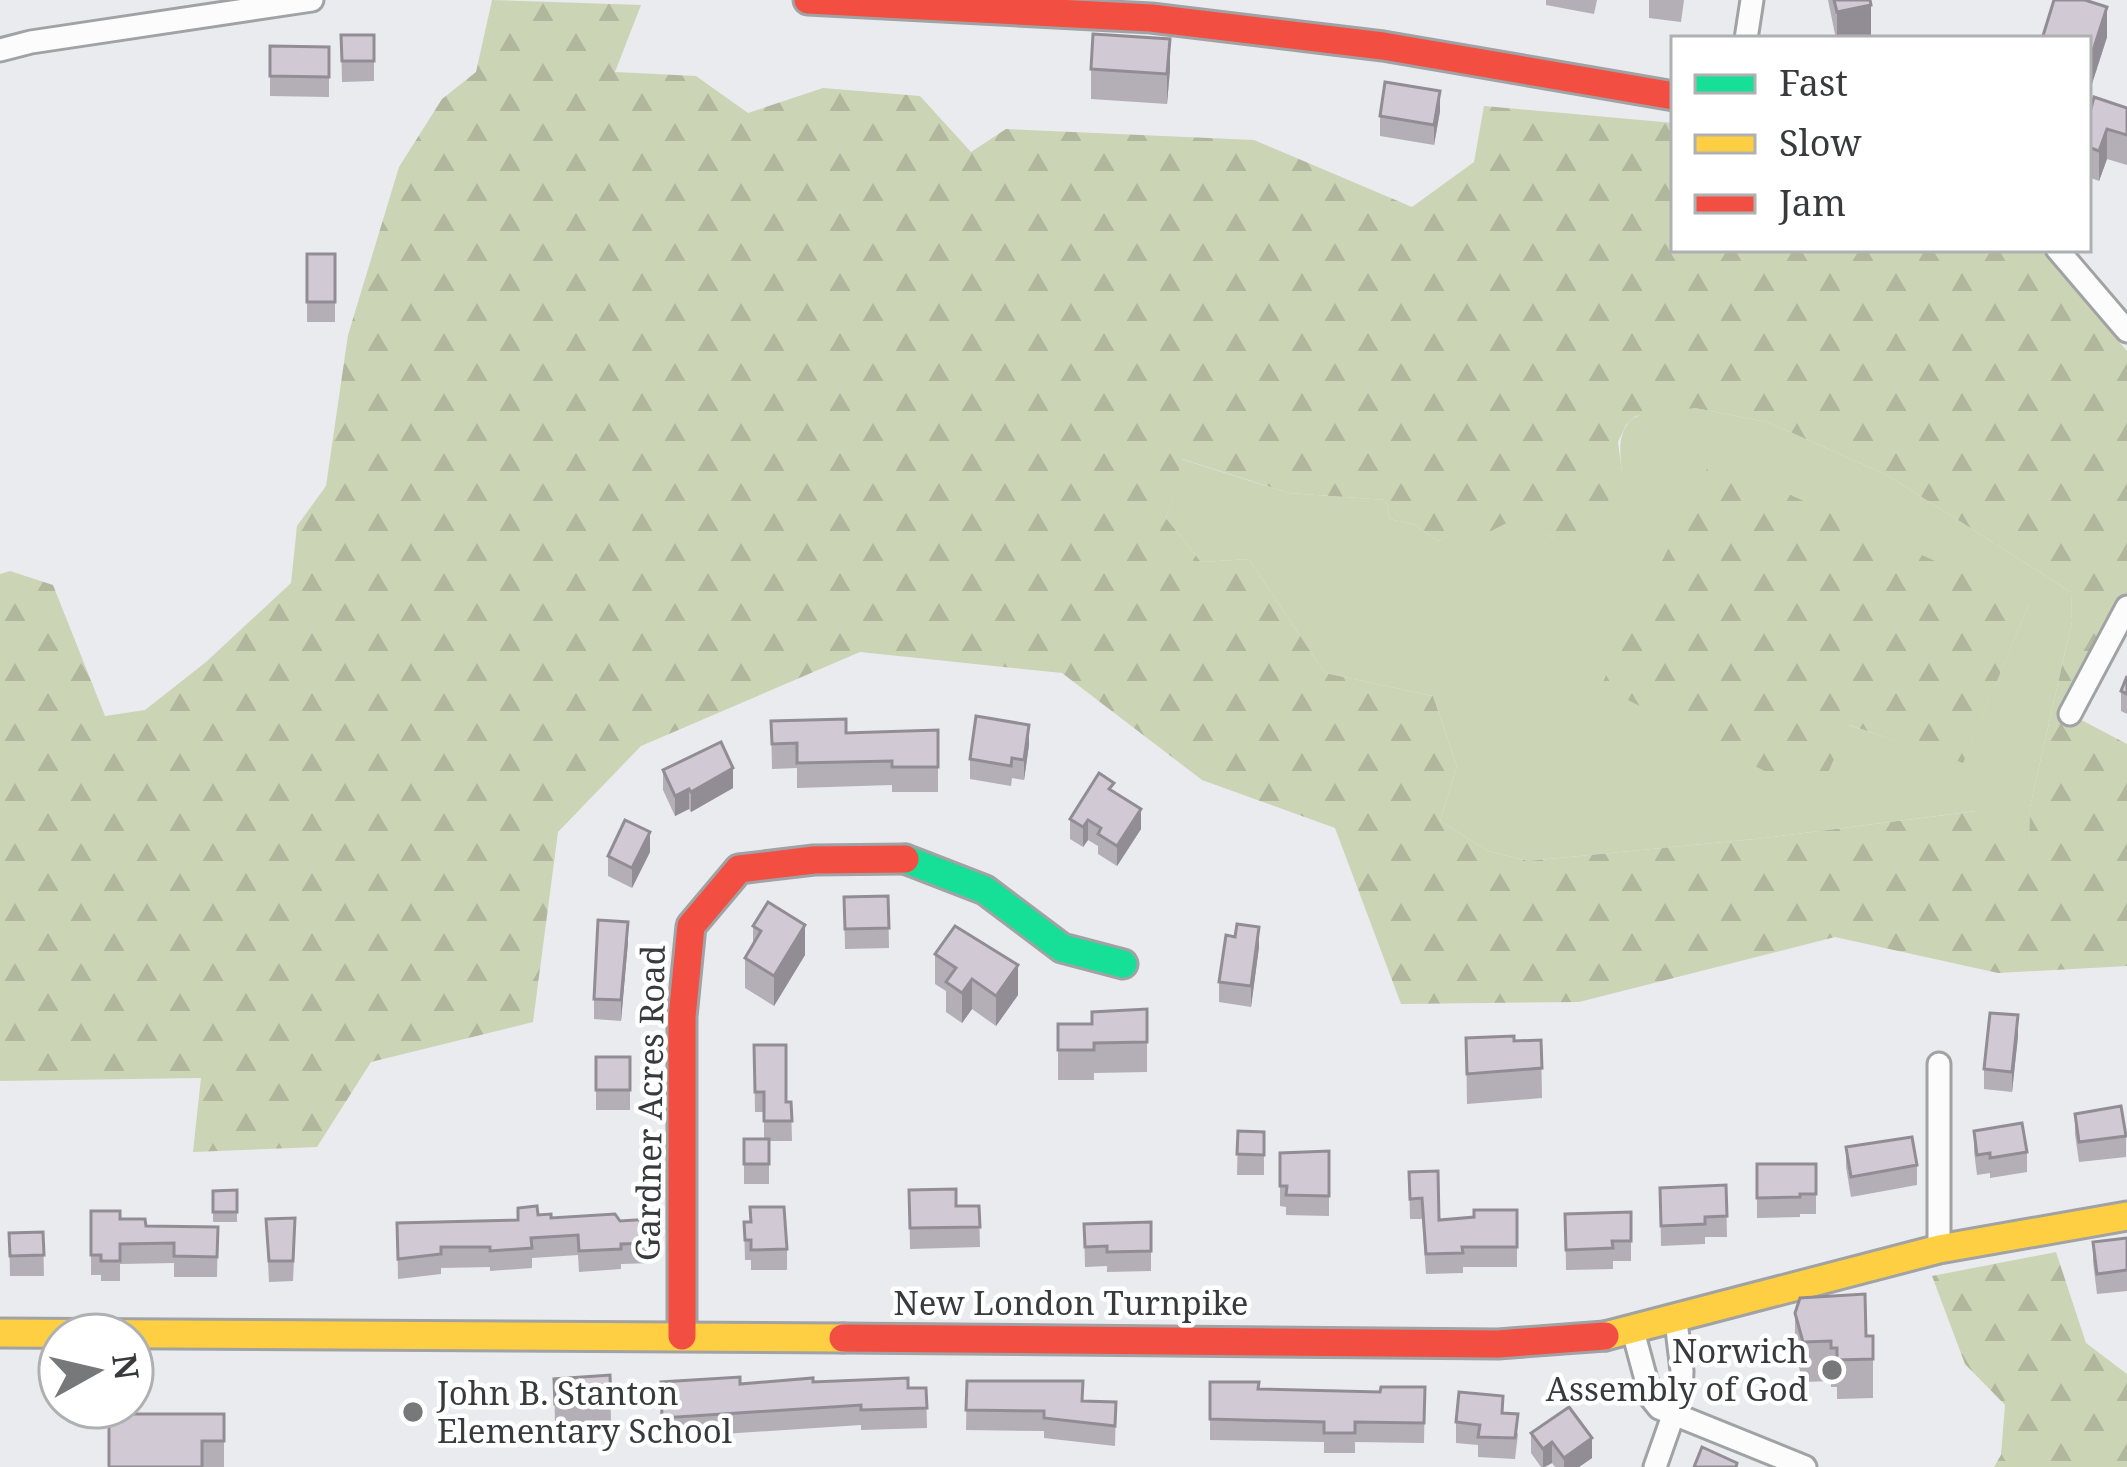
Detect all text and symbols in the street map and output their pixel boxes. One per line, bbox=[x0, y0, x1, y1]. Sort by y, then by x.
legend bbox=[1671, 36, 2091, 252]
text: Fast bbox=[1779, 58, 1848, 107]
text: Slow bbox=[1779, 118, 1862, 167]
text: Jam bbox=[1778, 178, 1846, 227]
street label: Gardner Acres Road bbox=[624, 945, 675, 1261]
street label: New London Turnpike bbox=[893, 1280, 1249, 1325]
north arrow bbox=[36, 1311, 156, 1431]
place label: Norwich Assembly of God bbox=[1546, 1328, 1808, 1411]
text: N bbox=[102, 1351, 150, 1383]
marker: Norwich Assembly of God bbox=[1819, 1357, 1845, 1383]
place label: John B. Stanton Elementary School bbox=[436, 1370, 732, 1453]
marker: John B. Stanton Elementary School bbox=[400, 1399, 426, 1425]

